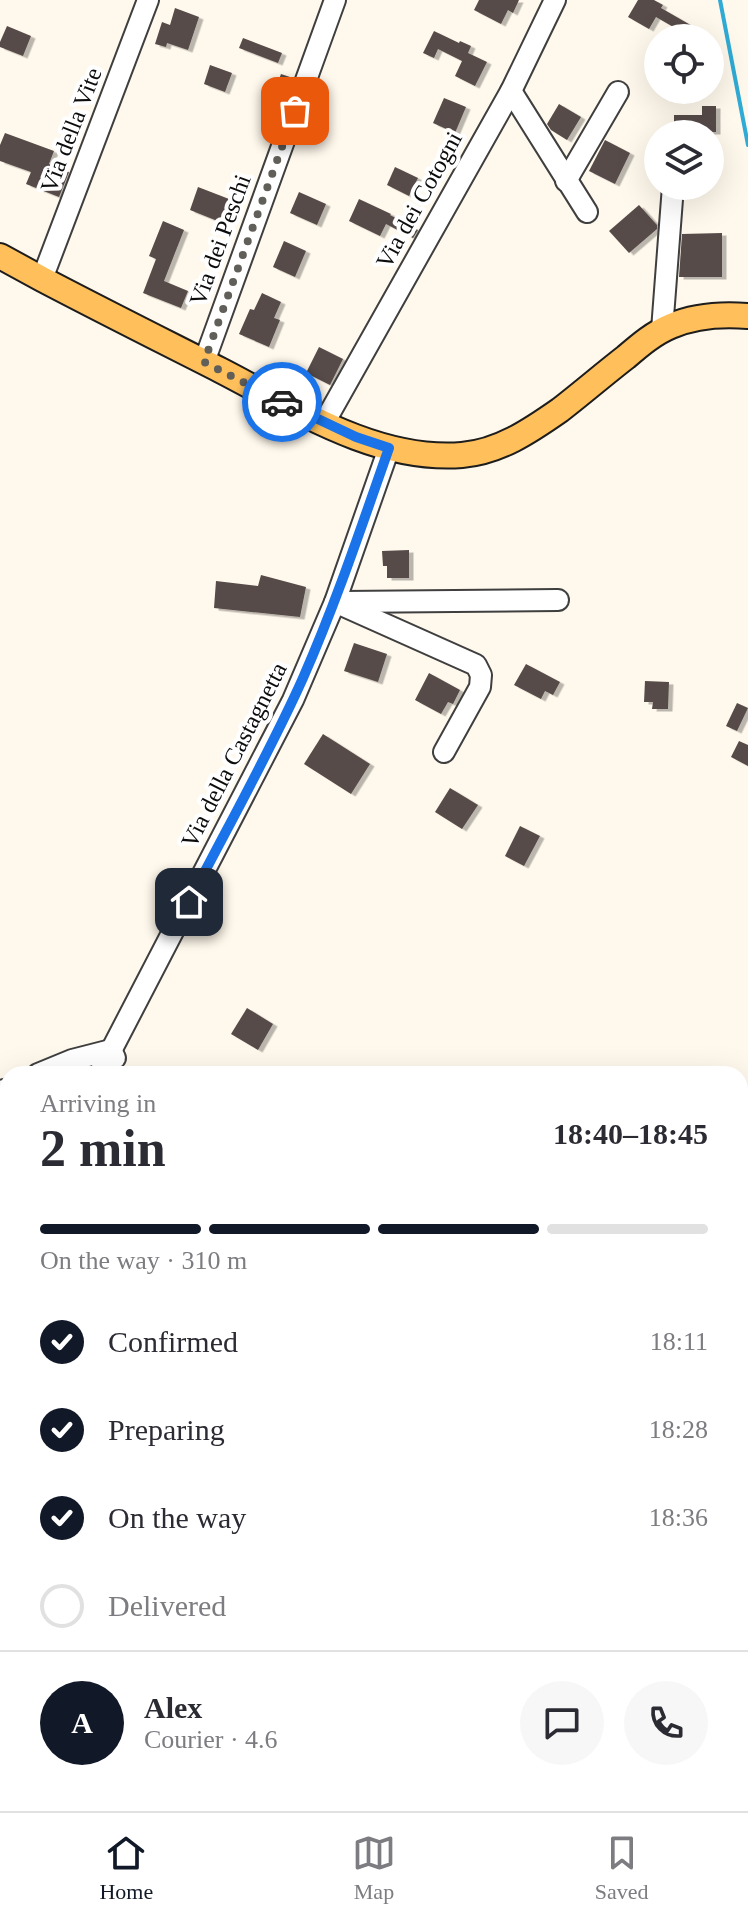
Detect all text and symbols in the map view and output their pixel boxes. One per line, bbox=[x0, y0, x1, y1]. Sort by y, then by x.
map controls bbox=[644, 24, 724, 200]
button: locate bbox=[644, 24, 724, 104]
street label: Via della Vite bbox=[35, 64, 107, 196]
pin bbox=[261, 77, 329, 145]
icon: bag bbox=[273, 89, 317, 133]
button: layers bbox=[644, 120, 724, 200]
street label: Via dei Cotogni bbox=[371, 127, 467, 273]
street label: Via dei Peschi bbox=[184, 171, 256, 309]
courier bbox=[242, 362, 322, 442]
icon: car bbox=[260, 380, 304, 424]
street label: Via della Castagnetta bbox=[176, 658, 292, 852]
pin bbox=[155, 868, 223, 936]
icon: home bbox=[167, 880, 211, 924]
text: Arriving in bbox=[40, 1089, 156, 1118]
text: 18:40–18:45 bbox=[553, 1117, 708, 1150]
text: 2 min bbox=[40, 1120, 166, 1177]
text: On the way · 310 m bbox=[40, 1246, 247, 1275]
icon: check bbox=[40, 1320, 84, 1364]
text: Confirmed bbox=[108, 1325, 238, 1358]
text: 18:11 bbox=[650, 1327, 708, 1356]
icon: check bbox=[40, 1408, 84, 1452]
text: Preparing bbox=[108, 1413, 225, 1446]
text: 18:28 bbox=[649, 1415, 708, 1444]
icon: check bbox=[40, 1496, 84, 1540]
text: On the way bbox=[108, 1501, 246, 1534]
text: 18:36 bbox=[649, 1503, 708, 1532]
text: Delivered bbox=[108, 1589, 226, 1622]
button: chat bbox=[520, 1681, 604, 1765]
button: phone bbox=[624, 1681, 708, 1765]
text: Alex bbox=[144, 1691, 202, 1724]
text: A bbox=[71, 1706, 93, 1739]
text: Courier · 4.6 bbox=[144, 1725, 278, 1754]
tab: Home bbox=[99, 1831, 153, 1905]
tab: Map bbox=[352, 1831, 396, 1905]
tab: Saved bbox=[595, 1831, 649, 1905]

